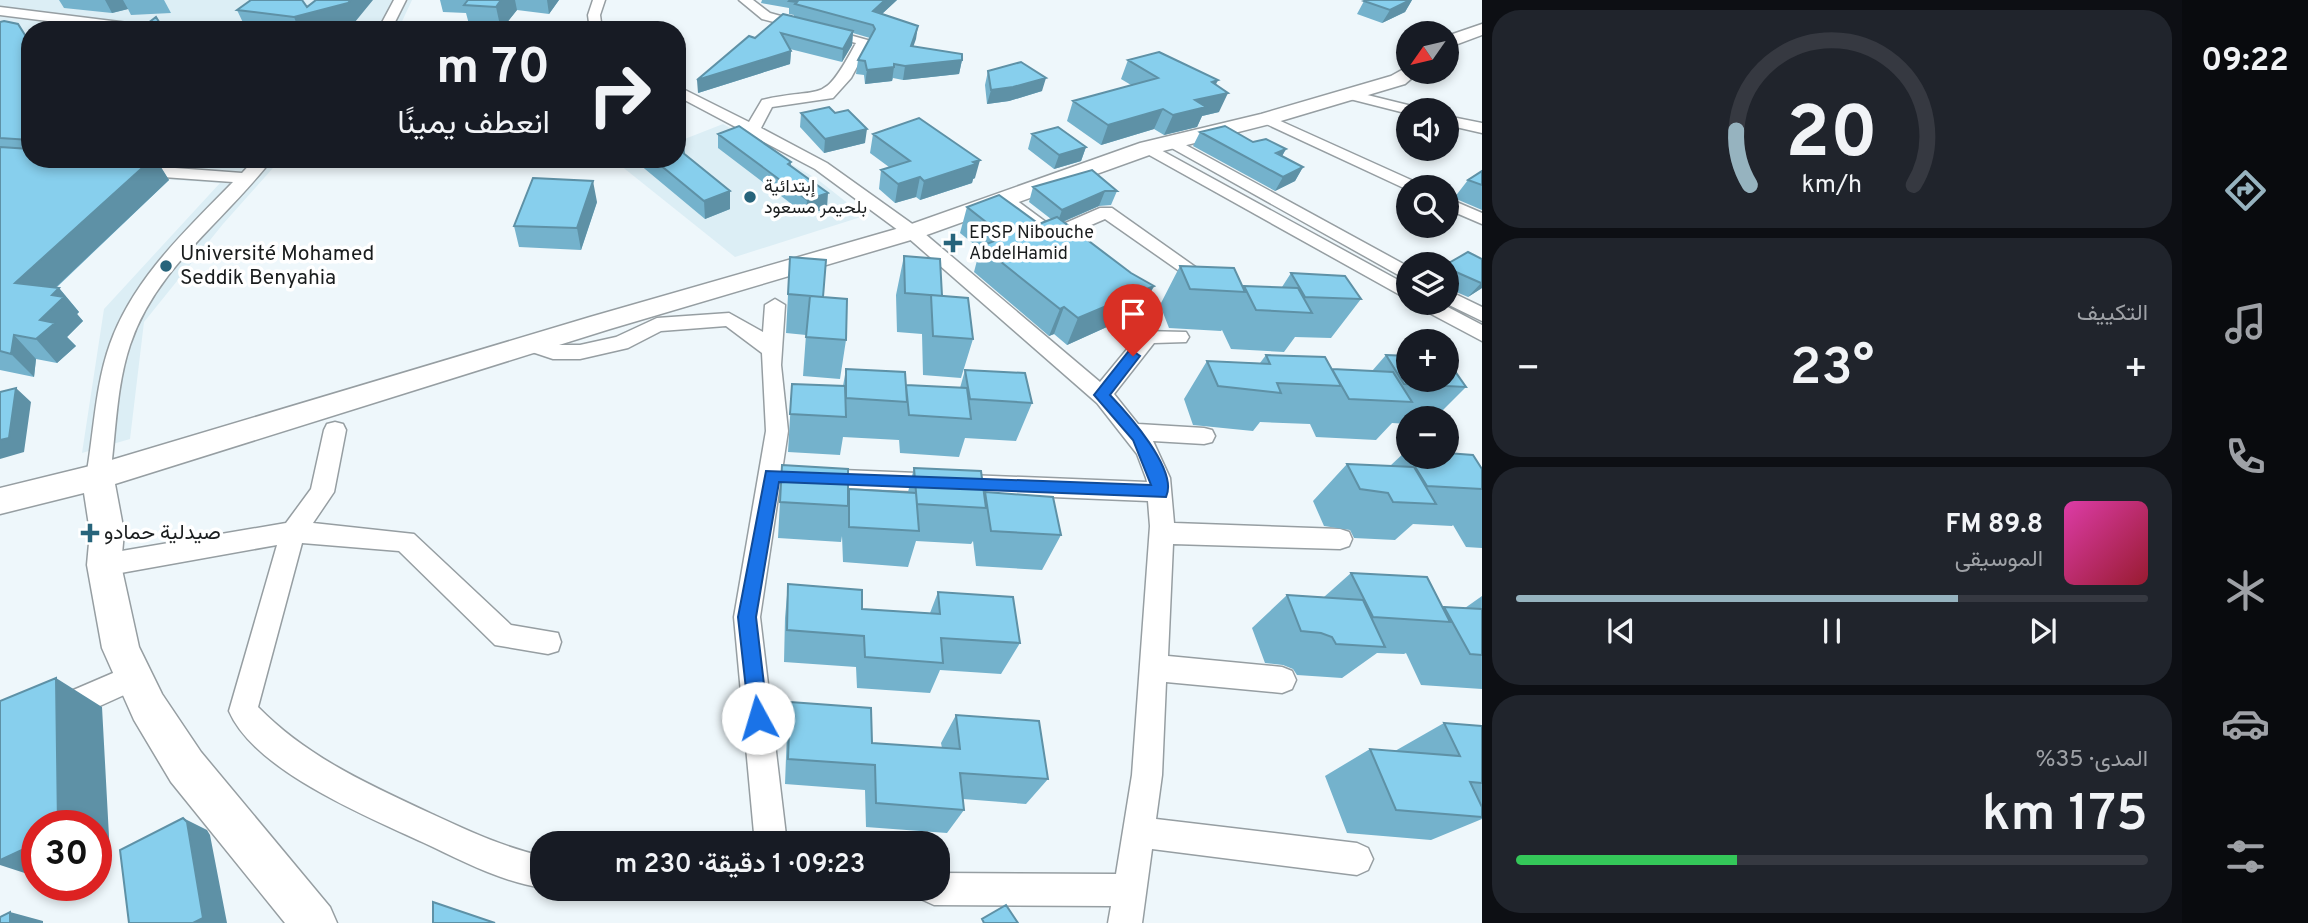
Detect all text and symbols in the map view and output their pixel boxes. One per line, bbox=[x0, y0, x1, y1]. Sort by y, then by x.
north arrow bbox=[1396, 21, 1460, 84]
map controls bbox=[1396, 21, 1459, 469]
text: 70 m bbox=[436, 39, 550, 101]
text: 09:22 bbox=[2201, 42, 2289, 82]
icon: right bbox=[574, 49, 665, 140]
text: 20 bbox=[1786, 92, 1878, 184]
button: sound bbox=[1396, 98, 1459, 161]
text: انعطف يمينًا bbox=[397, 105, 550, 145]
icon: directions bbox=[2221, 166, 2270, 215]
text: km/h bbox=[1802, 170, 1862, 202]
button: search bbox=[1396, 175, 1459, 238]
place label: إبتدائية بلحيمر مسعود bbox=[764, 176, 867, 220]
marker: إبتدائية بلحيمر مسعود bbox=[742, 189, 758, 205]
place label: EPSP Nibouche AbdelHamid bbox=[969, 222, 1094, 266]
marker: EPSP Nibouche AbdelHamid bbox=[943, 233, 963, 253]
place label: Université Mohamed Seddik Benyahia bbox=[180, 241, 374, 292]
button: layers bbox=[1396, 252, 1459, 315]
marker: Université Mohamed Seddik Benyahia bbox=[158, 258, 174, 274]
pin bbox=[1103, 284, 1163, 356]
icon: arrive bbox=[1114, 295, 1152, 333]
icon: music bbox=[2221, 299, 2270, 348]
text: التكييف bbox=[2077, 300, 2148, 329]
button: + bbox=[1396, 329, 1459, 392]
text: 23° bbox=[1790, 337, 1874, 403]
text: − bbox=[1516, 346, 1541, 395]
text: + bbox=[2123, 346, 2148, 395]
button: − bbox=[1396, 406, 1459, 469]
icon: phone bbox=[2221, 432, 2270, 481]
text: 89.8 FM bbox=[1946, 509, 2043, 542]
place label: صيدلية حمادو bbox=[104, 520, 221, 547]
marker: صيدلية حمادو bbox=[82, 525, 98, 541]
text: الموسيقى bbox=[1955, 546, 2043, 575]
icon: climate bbox=[2221, 566, 2270, 615]
icon: previous bbox=[1602, 612, 1640, 650]
icon: pause bbox=[1813, 612, 1851, 650]
icon: next bbox=[2024, 612, 2062, 650]
position arrow bbox=[721, 681, 795, 755]
icon: car bbox=[2221, 699, 2270, 748]
text: المدى · 35% bbox=[2035, 746, 2148, 775]
text: 175 km bbox=[1982, 783, 2148, 849]
speed limit sign: 30 bbox=[21, 810, 112, 901]
icon: filters bbox=[2221, 832, 2270, 881]
text: 09:23 · 1 دقيقة · 230 m bbox=[615, 849, 865, 882]

